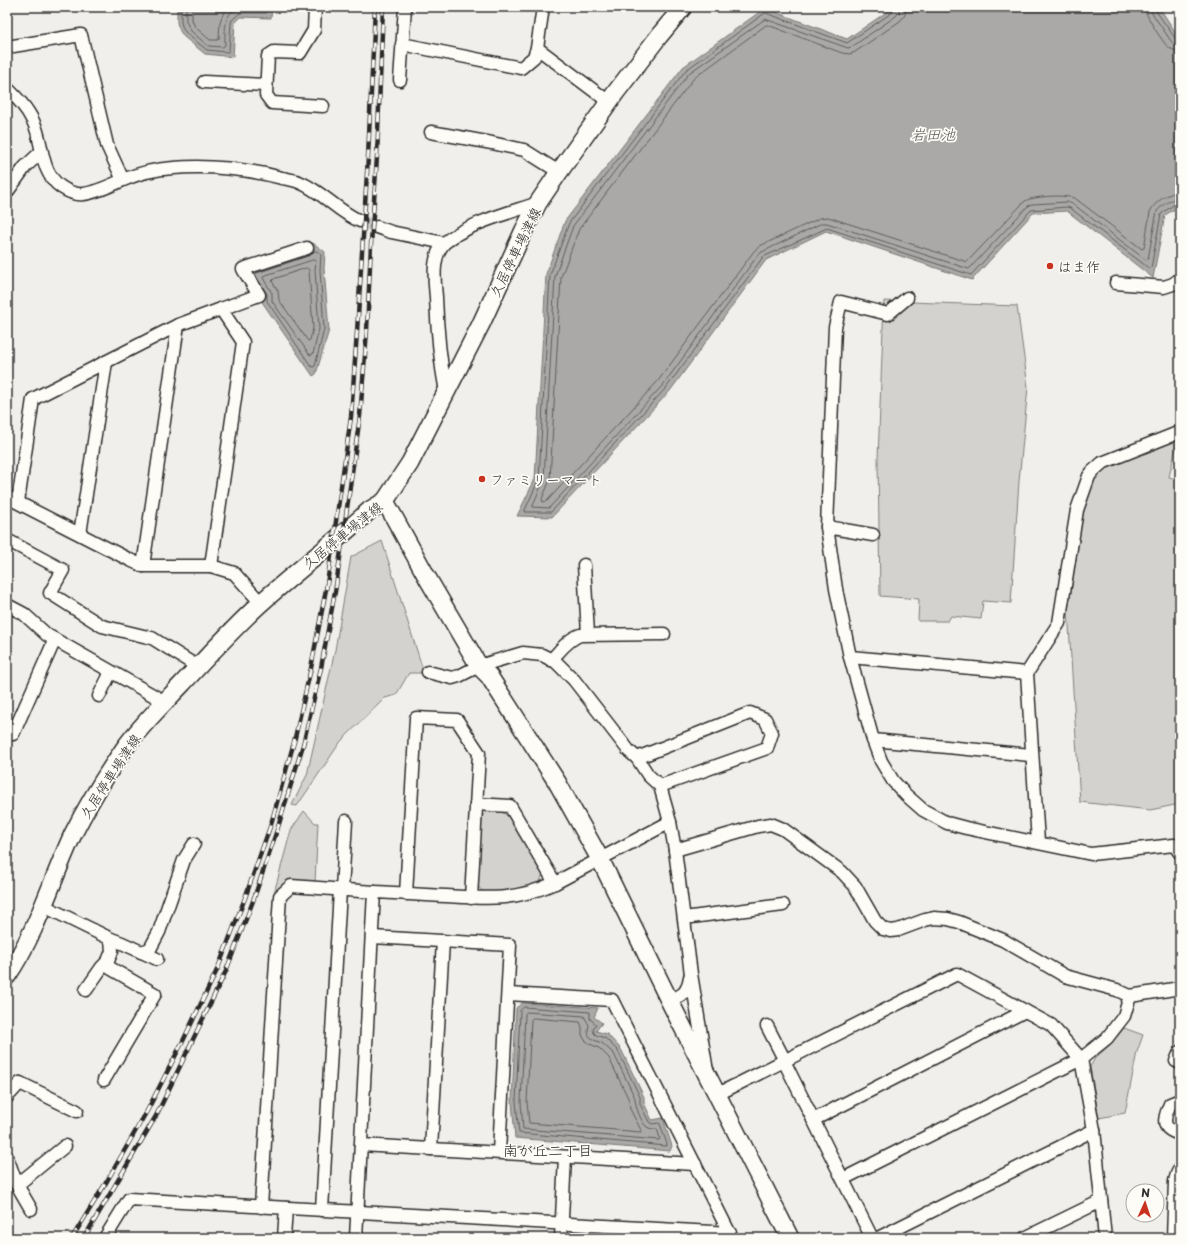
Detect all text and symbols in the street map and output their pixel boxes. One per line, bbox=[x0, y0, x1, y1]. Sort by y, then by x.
water label: 岩田池 bbox=[910, 122, 956, 145]
street label: 久居停車場津線 bbox=[484, 203, 546, 301]
place label: はま作 bbox=[1058, 256, 1100, 277]
marker: はま作 bbox=[1045, 261, 1055, 271]
place label: ファミリーマート bbox=[490, 469, 602, 490]
marker: ファミリーマート bbox=[477, 474, 487, 484]
street label: 久居停車場津線 bbox=[297, 496, 387, 574]
street label: 久居停車場津線 bbox=[75, 729, 145, 823]
district label: 南が丘二丁目 bbox=[503, 1138, 593, 1161]
north arrow bbox=[1125, 1183, 1165, 1223]
text: N bbox=[1141, 1184, 1151, 1201]

